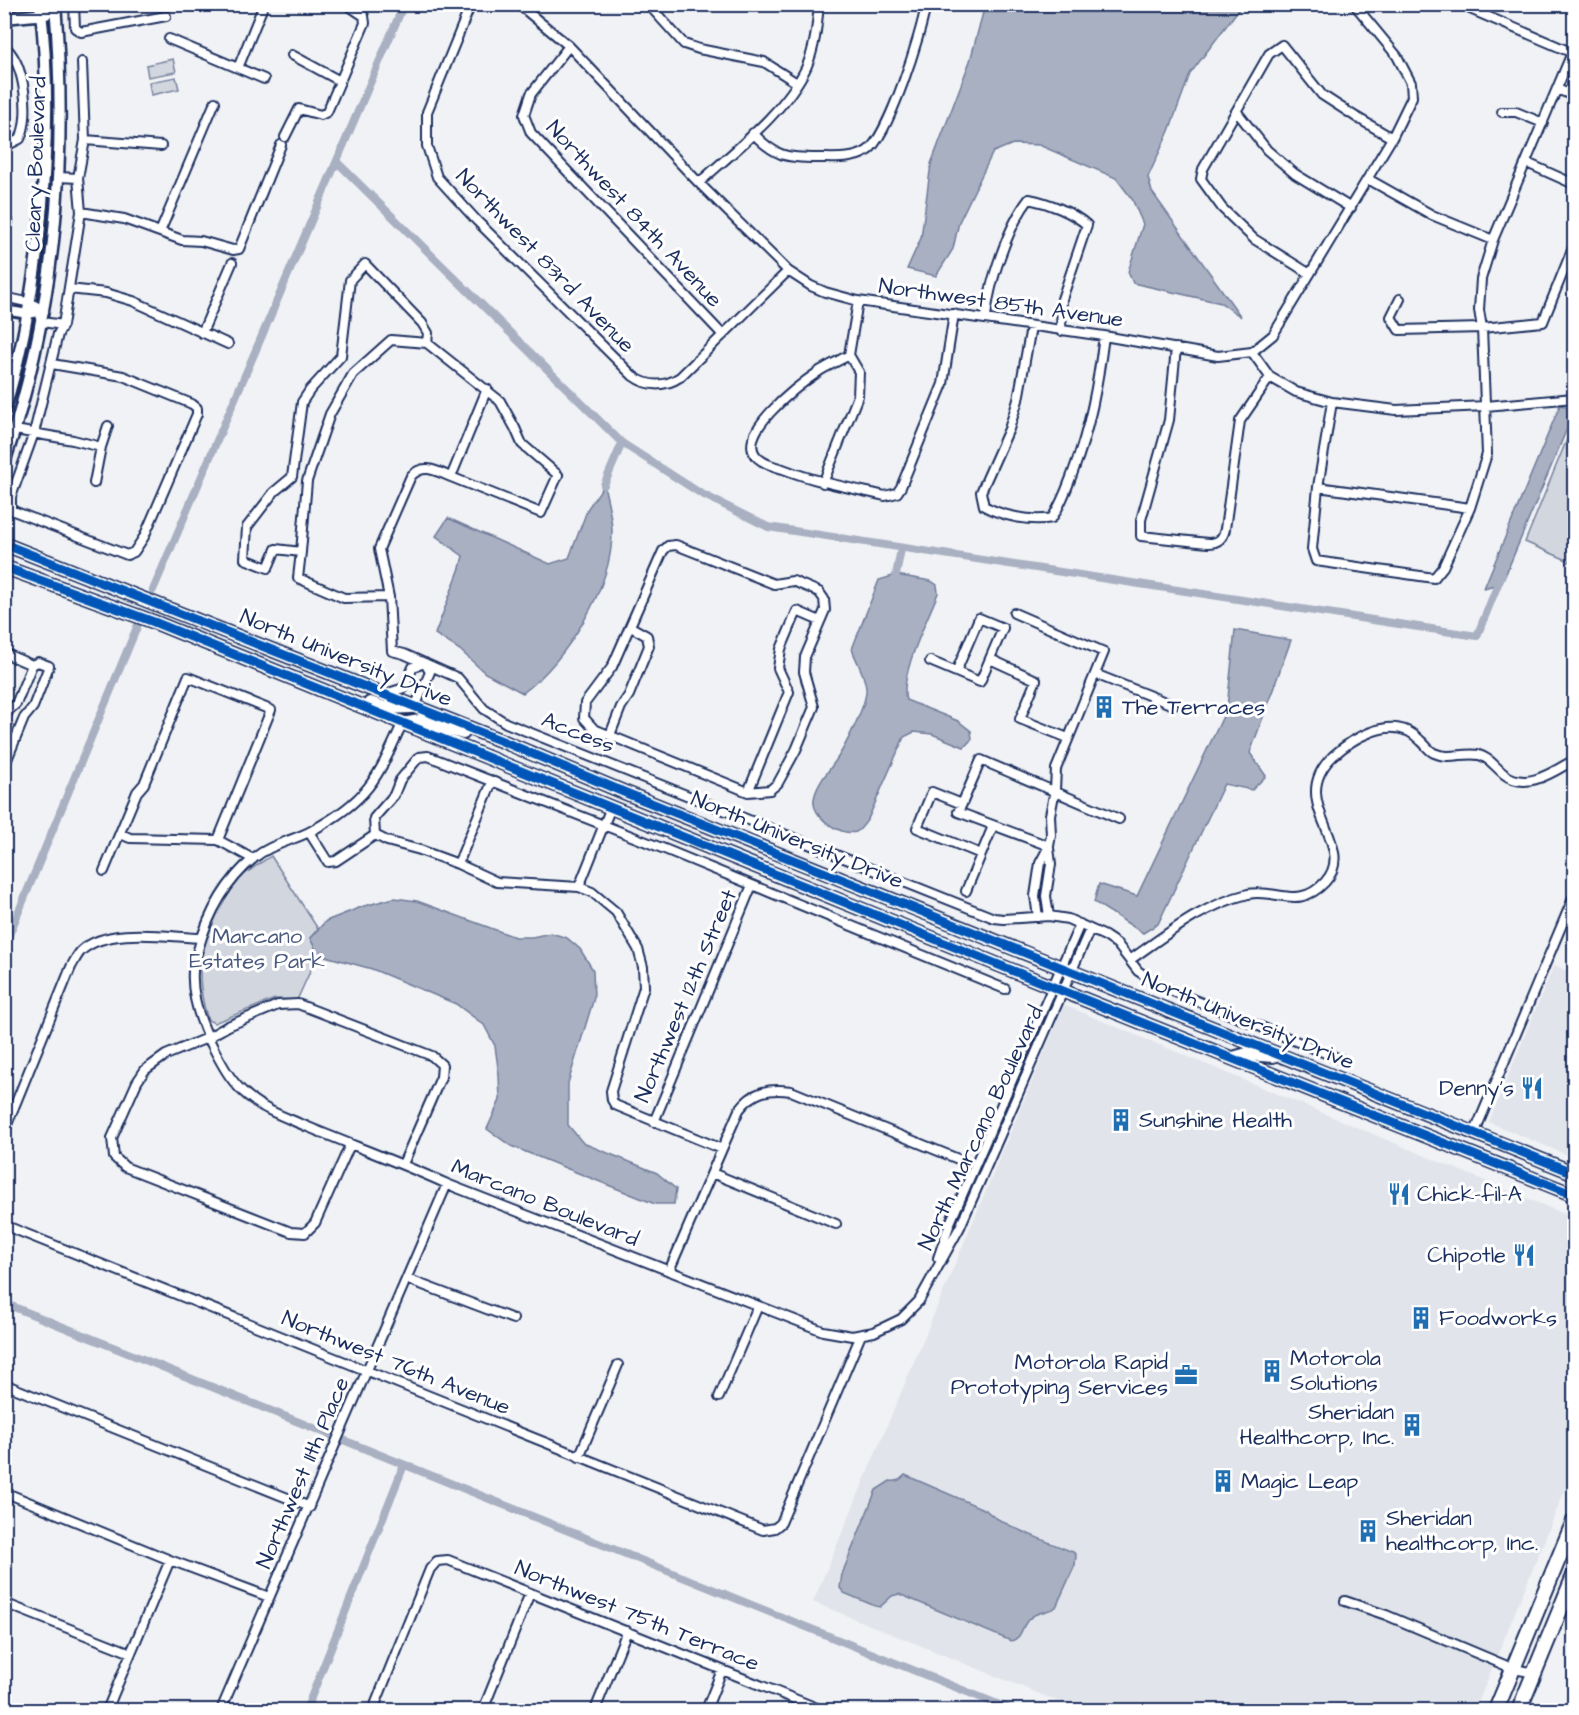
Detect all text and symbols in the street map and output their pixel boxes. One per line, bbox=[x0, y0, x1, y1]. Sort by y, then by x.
street label: Cleary Boulevard bbox=[17, 76, 56, 252]
street label: Northwest 84th Avenue bbox=[539, 114, 729, 315]
street label: Northwest 83rd Avenue bbox=[449, 162, 642, 360]
street label: Northwest 85th Avenue bbox=[877, 271, 1125, 336]
street label: North University Drive bbox=[235, 601, 457, 716]
place label: The Terraces bbox=[1122, 692, 1265, 723]
building icon: The Terraces bbox=[1091, 694, 1117, 720]
street label: Access bbox=[537, 704, 619, 762]
street label: North University Drive bbox=[686, 783, 908, 898]
street label: Northwest 12th Street bbox=[627, 885, 745, 1107]
park label: Marcano Estates Park bbox=[189, 921, 325, 977]
street label: North University Drive bbox=[1137, 964, 1359, 1079]
street label: North Marcano Boulevard bbox=[911, 1001, 1051, 1255]
place label: Denny's bbox=[1439, 1073, 1514, 1105]
restaurant icon: Denny's bbox=[1519, 1075, 1545, 1101]
place label: Sunshine Health bbox=[1139, 1105, 1292, 1136]
building icon: Sunshine Health bbox=[1108, 1107, 1134, 1133]
street label: Marcano Boulevard bbox=[447, 1151, 643, 1255]
place label: Chick-fil-A bbox=[1417, 1179, 1522, 1210]
restaurant icon: Chick-fil-A bbox=[1386, 1181, 1412, 1207]
place label: Chipotle bbox=[1427, 1240, 1506, 1271]
restaurant icon: Chipotle bbox=[1511, 1242, 1537, 1268]
street label: Northwest 76th Avenue bbox=[277, 1303, 515, 1423]
place label: Foodworks bbox=[1439, 1303, 1557, 1334]
building icon: Foodworks bbox=[1408, 1305, 1434, 1331]
place label: Motorola Solutions bbox=[1290, 1343, 1381, 1399]
place label: Motorola Rapid Prototyping Services bbox=[951, 1347, 1168, 1404]
building icon: Motorola Solutions bbox=[1259, 1358, 1285, 1384]
office icon: Motorola Rapid Prototyping Services bbox=[1173, 1362, 1199, 1388]
street label: Northwest 11th Place bbox=[249, 1372, 357, 1574]
place label: Sheridan Healthcorp, Inc. bbox=[1240, 1397, 1394, 1453]
building icon: Sheridan Healthcorp, Inc. bbox=[1399, 1412, 1425, 1438]
place label: Magic Leap bbox=[1241, 1466, 1358, 1498]
building icon: Magic Leap bbox=[1210, 1468, 1236, 1494]
place label: Sheridan healthcorp, Inc. bbox=[1386, 1503, 1538, 1559]
building icon: Sheridan healthcorp, Inc. bbox=[1355, 1518, 1381, 1544]
street label: Northwest 75th Terrace bbox=[510, 1553, 764, 1679]

